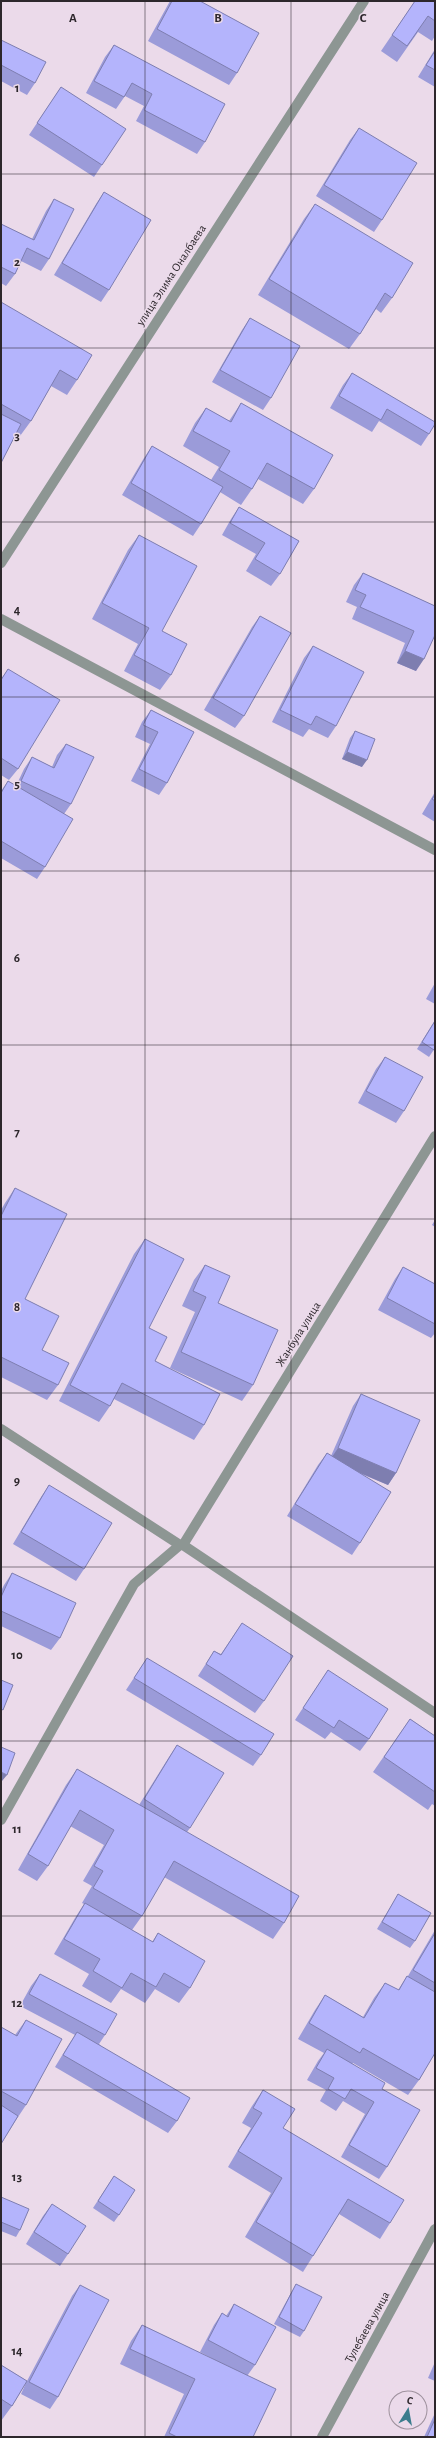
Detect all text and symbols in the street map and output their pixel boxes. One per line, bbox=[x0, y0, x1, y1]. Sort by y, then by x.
text: A bbox=[69, 12, 77, 25]
text: B bbox=[214, 12, 222, 25]
text: C bbox=[360, 12, 367, 25]
text: 1 bbox=[15, 82, 19, 95]
street label: улица Элима Оналбаева bbox=[133, 222, 209, 329]
text: 2 bbox=[14, 256, 20, 269]
text: 3 bbox=[14, 430, 20, 443]
text: 4 bbox=[14, 604, 21, 617]
text: 5 bbox=[14, 778, 20, 791]
text: 6 bbox=[14, 952, 20, 965]
text: 7 bbox=[14, 1126, 20, 1139]
street label: Жанбула улица bbox=[273, 1299, 324, 1369]
text: 8 bbox=[14, 1301, 20, 1314]
text: 9 bbox=[14, 1475, 20, 1488]
text: 10 bbox=[11, 1649, 23, 1662]
text: 11 bbox=[12, 1823, 22, 1836]
text: 12 bbox=[12, 1997, 22, 2010]
text: 13 bbox=[12, 2171, 23, 2184]
street label: Тулебаева улица bbox=[342, 2289, 393, 2365]
text: 14 bbox=[11, 2345, 23, 2358]
north arrow bbox=[388, 2390, 428, 2430]
text: С bbox=[406, 2395, 414, 2407]

